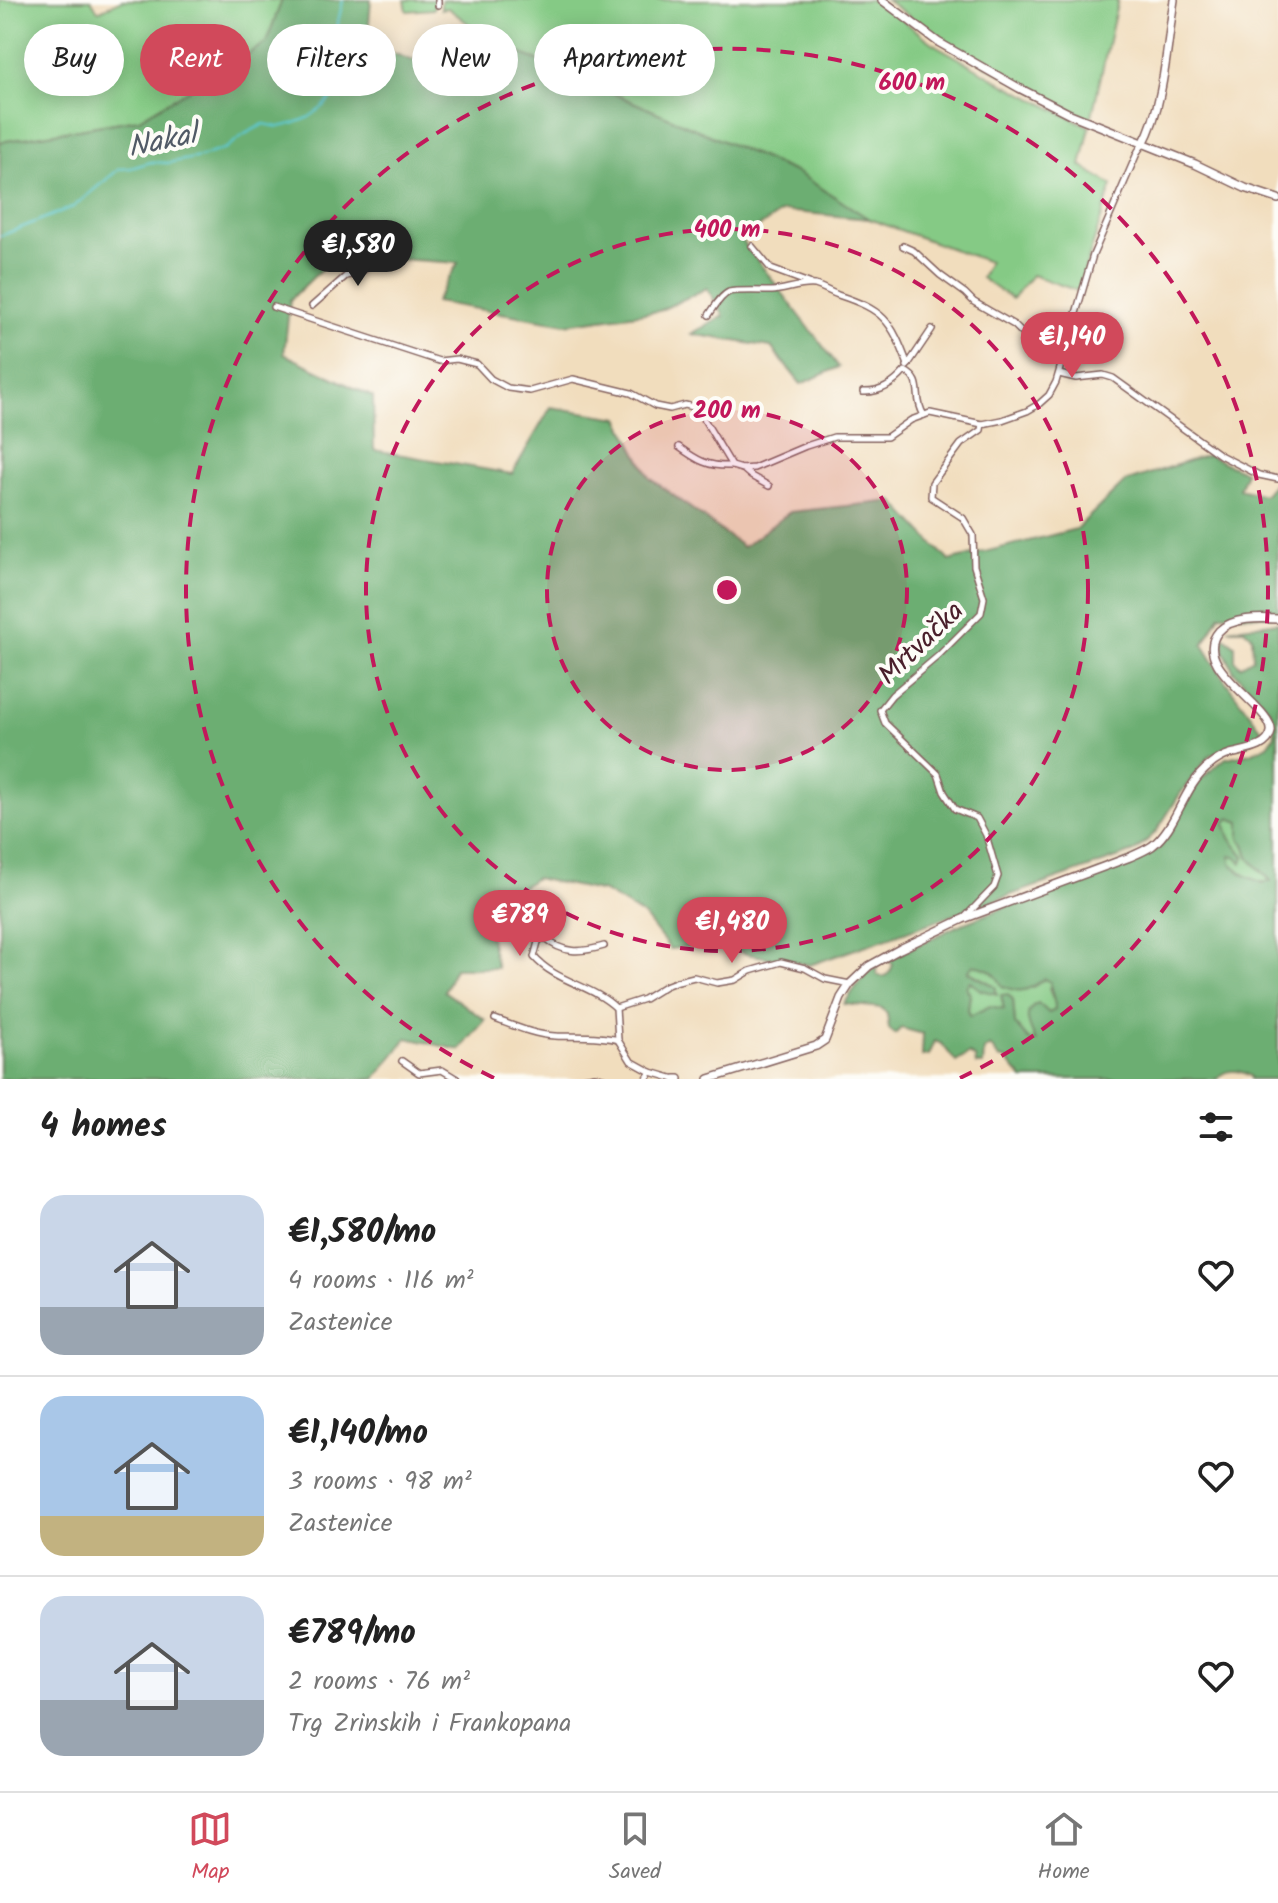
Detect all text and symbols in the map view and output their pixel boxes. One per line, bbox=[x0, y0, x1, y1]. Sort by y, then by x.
chip: Buy bbox=[24, 24, 124, 96]
chip: Rent bbox=[140, 24, 251, 96]
chip: Filters bbox=[267, 24, 396, 96]
chip: New bbox=[412, 24, 518, 96]
chip: Apartment bbox=[534, 24, 715, 96]
text: 600 m bbox=[879, 64, 945, 103]
water label: Nakal bbox=[123, 110, 207, 173]
text: 400 m bbox=[694, 211, 760, 250]
pin: €1,580 bbox=[293, 220, 423, 288]
text: €1,580 bbox=[322, 225, 394, 267]
pin: €1,140 bbox=[1007, 312, 1137, 380]
text: €1,140 bbox=[1039, 317, 1105, 359]
text: 200 m bbox=[693, 392, 761, 431]
centre of rings bbox=[713, 576, 741, 604]
street label: Mrtvačka bbox=[868, 591, 975, 697]
pin: €789 bbox=[473, 890, 567, 958]
text: €789 bbox=[491, 895, 549, 937]
pin: €1,480 bbox=[667, 897, 797, 965]
text: €1,480 bbox=[695, 902, 769, 944]
text: 4 homes bbox=[40, 1100, 167, 1154]
icon: filters bbox=[1194, 1105, 1238, 1149]
text: €1,580/mo bbox=[288, 1206, 436, 1260]
icon: home bbox=[104, 1227, 200, 1323]
icon: heart bbox=[1194, 1253, 1238, 1297]
text: 4 rooms · 116 m² bbox=[288, 1260, 474, 1302]
text: Zastenice bbox=[288, 1302, 392, 1344]
text: €1,140/mo bbox=[288, 1407, 428, 1461]
icon: home bbox=[104, 1428, 200, 1524]
icon: heart bbox=[1194, 1454, 1238, 1498]
text: 3 rooms · 98 m² bbox=[288, 1461, 472, 1503]
text: Zastenice bbox=[288, 1503, 392, 1545]
text: €789/mo bbox=[288, 1607, 416, 1661]
icon: home bbox=[104, 1628, 200, 1724]
icon: heart bbox=[1194, 1654, 1238, 1698]
text: 2 rooms · 76 m² bbox=[288, 1661, 470, 1703]
text: Trg Zrinskih i Frankopana bbox=[288, 1703, 571, 1745]
tab: Map bbox=[188, 1807, 232, 1890]
tab: Saved bbox=[609, 1807, 661, 1890]
tab: Home bbox=[1038, 1807, 1090, 1890]

